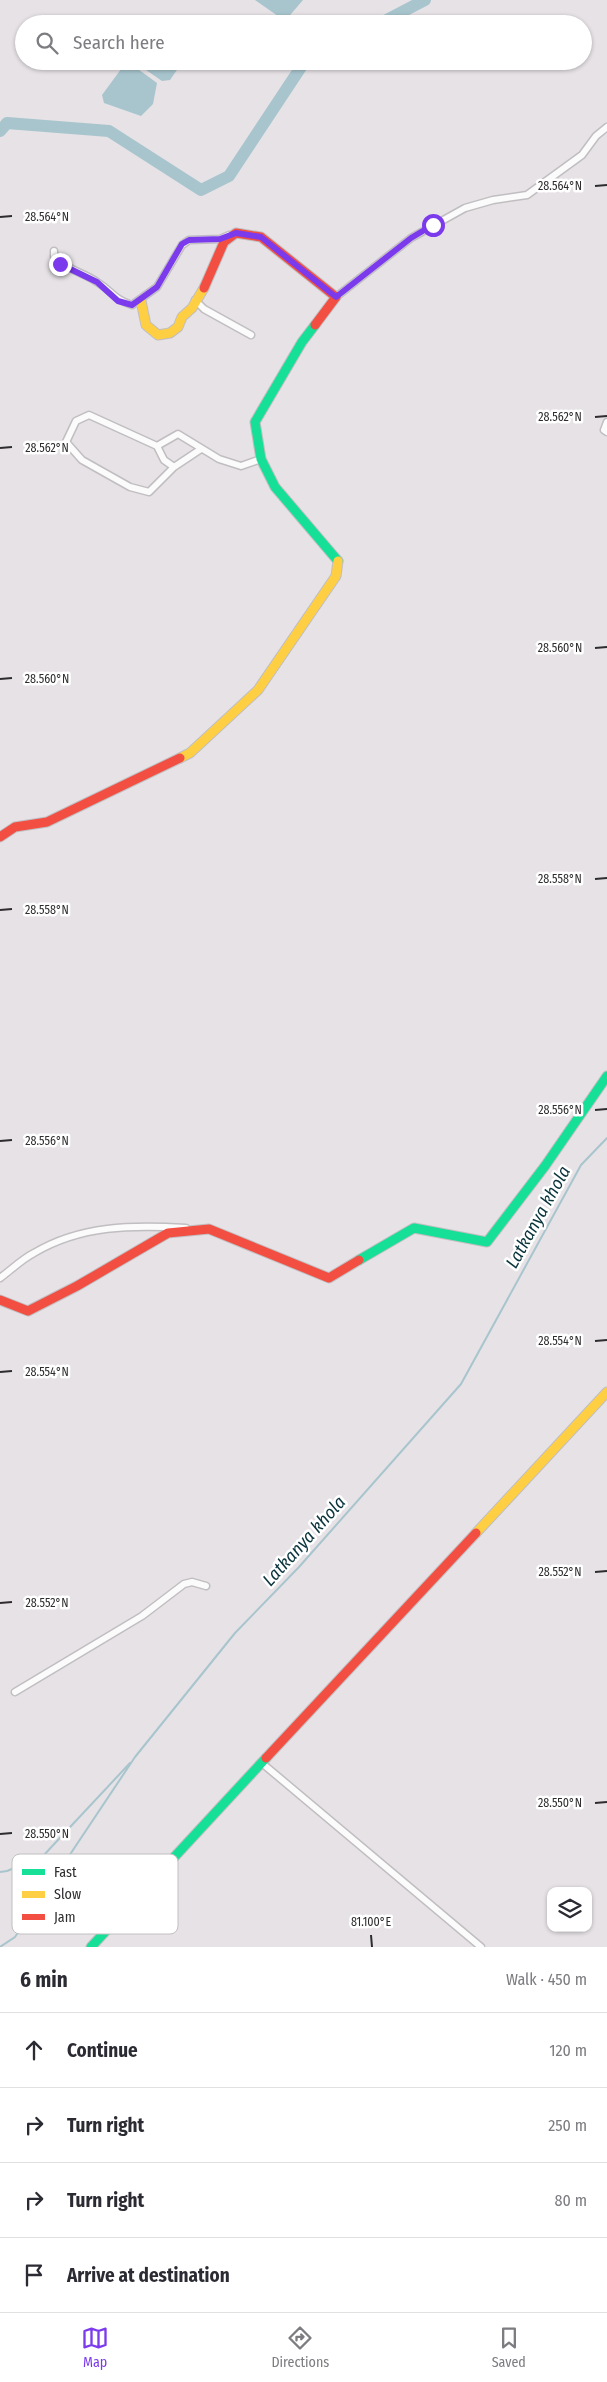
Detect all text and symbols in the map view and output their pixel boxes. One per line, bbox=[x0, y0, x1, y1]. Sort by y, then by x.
search box bbox=[15, 15, 592, 70]
icon: search bbox=[33, 29, 61, 57]
text: Search here bbox=[73, 31, 165, 54]
text: 28.564°N bbox=[538, 179, 582, 193]
text: 28.564°N bbox=[25, 210, 69, 224]
route start bbox=[422, 214, 445, 237]
route end bbox=[49, 253, 72, 276]
text: 28.562°N bbox=[538, 410, 582, 424]
text: 28.562°N bbox=[25, 441, 69, 455]
text: 28.560°N bbox=[538, 641, 582, 655]
text: 28.560°N bbox=[25, 672, 69, 686]
text: 28.558°N bbox=[538, 872, 582, 886]
text: 28.558°N bbox=[25, 903, 69, 917]
text: 28.556°N bbox=[538, 1103, 582, 1117]
text: 28.556°N bbox=[25, 1134, 69, 1148]
water label: Latkanya khola bbox=[501, 1162, 575, 1272]
text: 28.554°N bbox=[538, 1334, 582, 1348]
text: 28.554°N bbox=[25, 1365, 69, 1379]
water label: Latkanya khola bbox=[258, 1492, 350, 1590]
text: 28.552°N bbox=[539, 1565, 582, 1579]
text: 28.552°N bbox=[26, 1596, 69, 1610]
text: 28.550°N bbox=[538, 1796, 582, 1810]
text: 28.550°N bbox=[25, 1827, 69, 1841]
legend bbox=[12, 1854, 178, 1934]
text: Fast bbox=[54, 1864, 77, 1881]
text: Slow bbox=[54, 1886, 81, 1903]
map controls bbox=[547, 1887, 592, 1932]
button: layers bbox=[547, 1887, 592, 1932]
text: Jam bbox=[54, 1909, 75, 1926]
text: 81.100°E bbox=[351, 1915, 391, 1929]
text: 6 min bbox=[20, 1967, 68, 1993]
text: Walk · 450 m bbox=[506, 1970, 587, 1989]
icon: ahead bbox=[20, 2036, 48, 2064]
text: Continue bbox=[67, 2039, 138, 2062]
text: 120 m bbox=[549, 2041, 587, 2060]
icon: right bbox=[20, 2111, 48, 2139]
text: Turn right bbox=[67, 2114, 144, 2137]
text: 250 m bbox=[548, 2116, 587, 2135]
icon: right bbox=[20, 2186, 48, 2214]
text: Turn right bbox=[67, 2189, 144, 2212]
text: 80 m bbox=[555, 2191, 587, 2210]
icon: arrive bbox=[20, 2261, 48, 2289]
text: Arrive at destination bbox=[67, 2264, 230, 2287]
tab: Map bbox=[81, 2324, 109, 2371]
tab: Directions bbox=[271, 2324, 329, 2371]
tab: Saved bbox=[492, 2324, 526, 2371]

